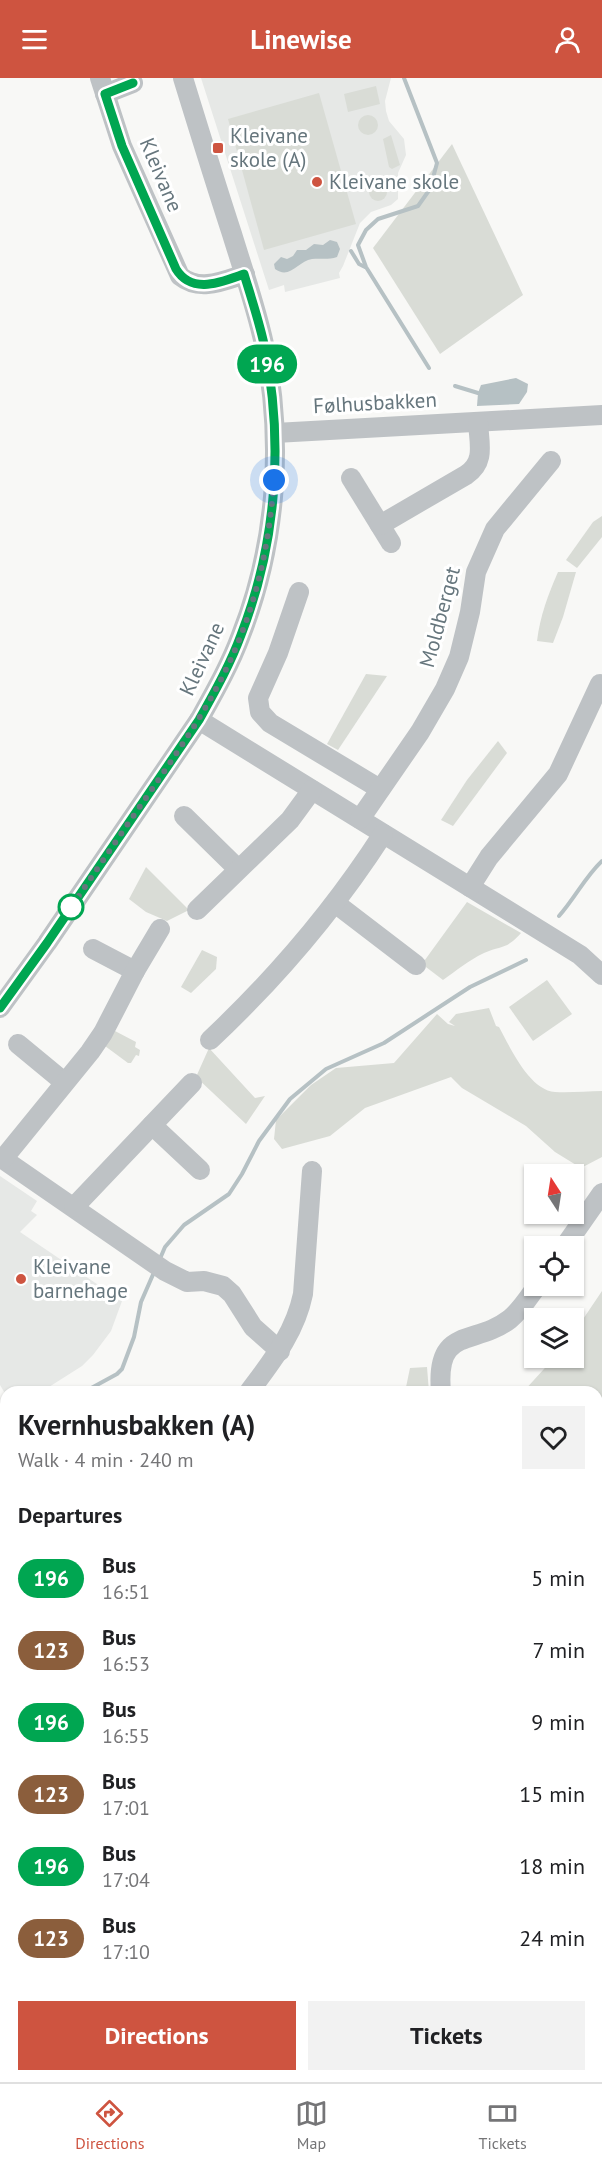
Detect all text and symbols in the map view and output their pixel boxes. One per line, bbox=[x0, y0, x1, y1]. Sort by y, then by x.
text: Linewise bbox=[250, 22, 352, 56]
icon: menu bbox=[18, 23, 51, 56]
icon: person bbox=[551, 23, 584, 56]
place label: Kleivane skole (A) bbox=[230, 122, 308, 173]
street label: Kleivane bbox=[134, 134, 189, 216]
marker: Kleivane skole (A) bbox=[211, 141, 225, 155]
place label: Kleivane skole bbox=[329, 168, 459, 195]
marker: Kleivane skole bbox=[310, 175, 324, 189]
line badge: 196 bbox=[232, 344, 302, 384]
text: 196 bbox=[249, 351, 285, 378]
street label: Følhusbakken bbox=[313, 386, 437, 419]
your location bbox=[259, 465, 289, 495]
street label: Moldberget bbox=[413, 563, 466, 670]
street label: Kleivane bbox=[173, 618, 230, 700]
unlabelled marker bbox=[58, 894, 84, 920]
north arrow bbox=[524, 1164, 584, 1224]
map controls bbox=[524, 1164, 584, 1368]
button: locate bbox=[524, 1236, 584, 1296]
place label: Kleivane barnehage bbox=[33, 1253, 128, 1304]
marker: Kleivane barnehage bbox=[14, 1272, 28, 1286]
button: layers bbox=[524, 1308, 584, 1368]
text: Kvernhusbakken (A) bbox=[18, 1406, 255, 1443]
button: heart bbox=[522, 1406, 585, 1469]
text: Walk · 4 min · 240 m bbox=[18, 1447, 194, 1473]
text: Departures bbox=[18, 1501, 122, 1529]
text: Bus bbox=[102, 1551, 136, 1579]
text: 5 min bbox=[531, 1564, 585, 1592]
text: 196 bbox=[33, 1565, 69, 1592]
text: 16:51 bbox=[102, 1579, 150, 1605]
text: Bus bbox=[102, 1623, 136, 1651]
text: 7 min bbox=[533, 1636, 585, 1664]
text: 123 bbox=[33, 1637, 69, 1664]
text: 16:53 bbox=[102, 1651, 150, 1677]
text: Bus bbox=[102, 1695, 136, 1723]
text: 9 min bbox=[531, 1708, 585, 1736]
text: 196 bbox=[33, 1709, 69, 1736]
text: 16:55 bbox=[102, 1723, 150, 1749]
text: Bus bbox=[102, 1767, 136, 1795]
text: 15 min bbox=[519, 1780, 585, 1808]
text: 123 bbox=[33, 1781, 69, 1808]
text: 17:01 bbox=[102, 1795, 150, 1821]
text: Bus bbox=[102, 1839, 136, 1867]
text: 18 min bbox=[519, 1852, 585, 1880]
text: 196 bbox=[33, 1853, 69, 1880]
text: 17:04 bbox=[102, 1867, 150, 1893]
text: Bus bbox=[102, 1911, 136, 1939]
text: 24 min bbox=[519, 1924, 585, 1952]
text: 123 bbox=[33, 1925, 69, 1952]
text: 17:10 bbox=[102, 1939, 150, 1965]
button: Directions bbox=[18, 2001, 296, 2070]
button: Tickets bbox=[308, 2001, 585, 2070]
tab: Directions bbox=[75, 2097, 144, 2153]
tab: Map bbox=[295, 2097, 328, 2153]
tab: Tickets bbox=[479, 2097, 527, 2153]

